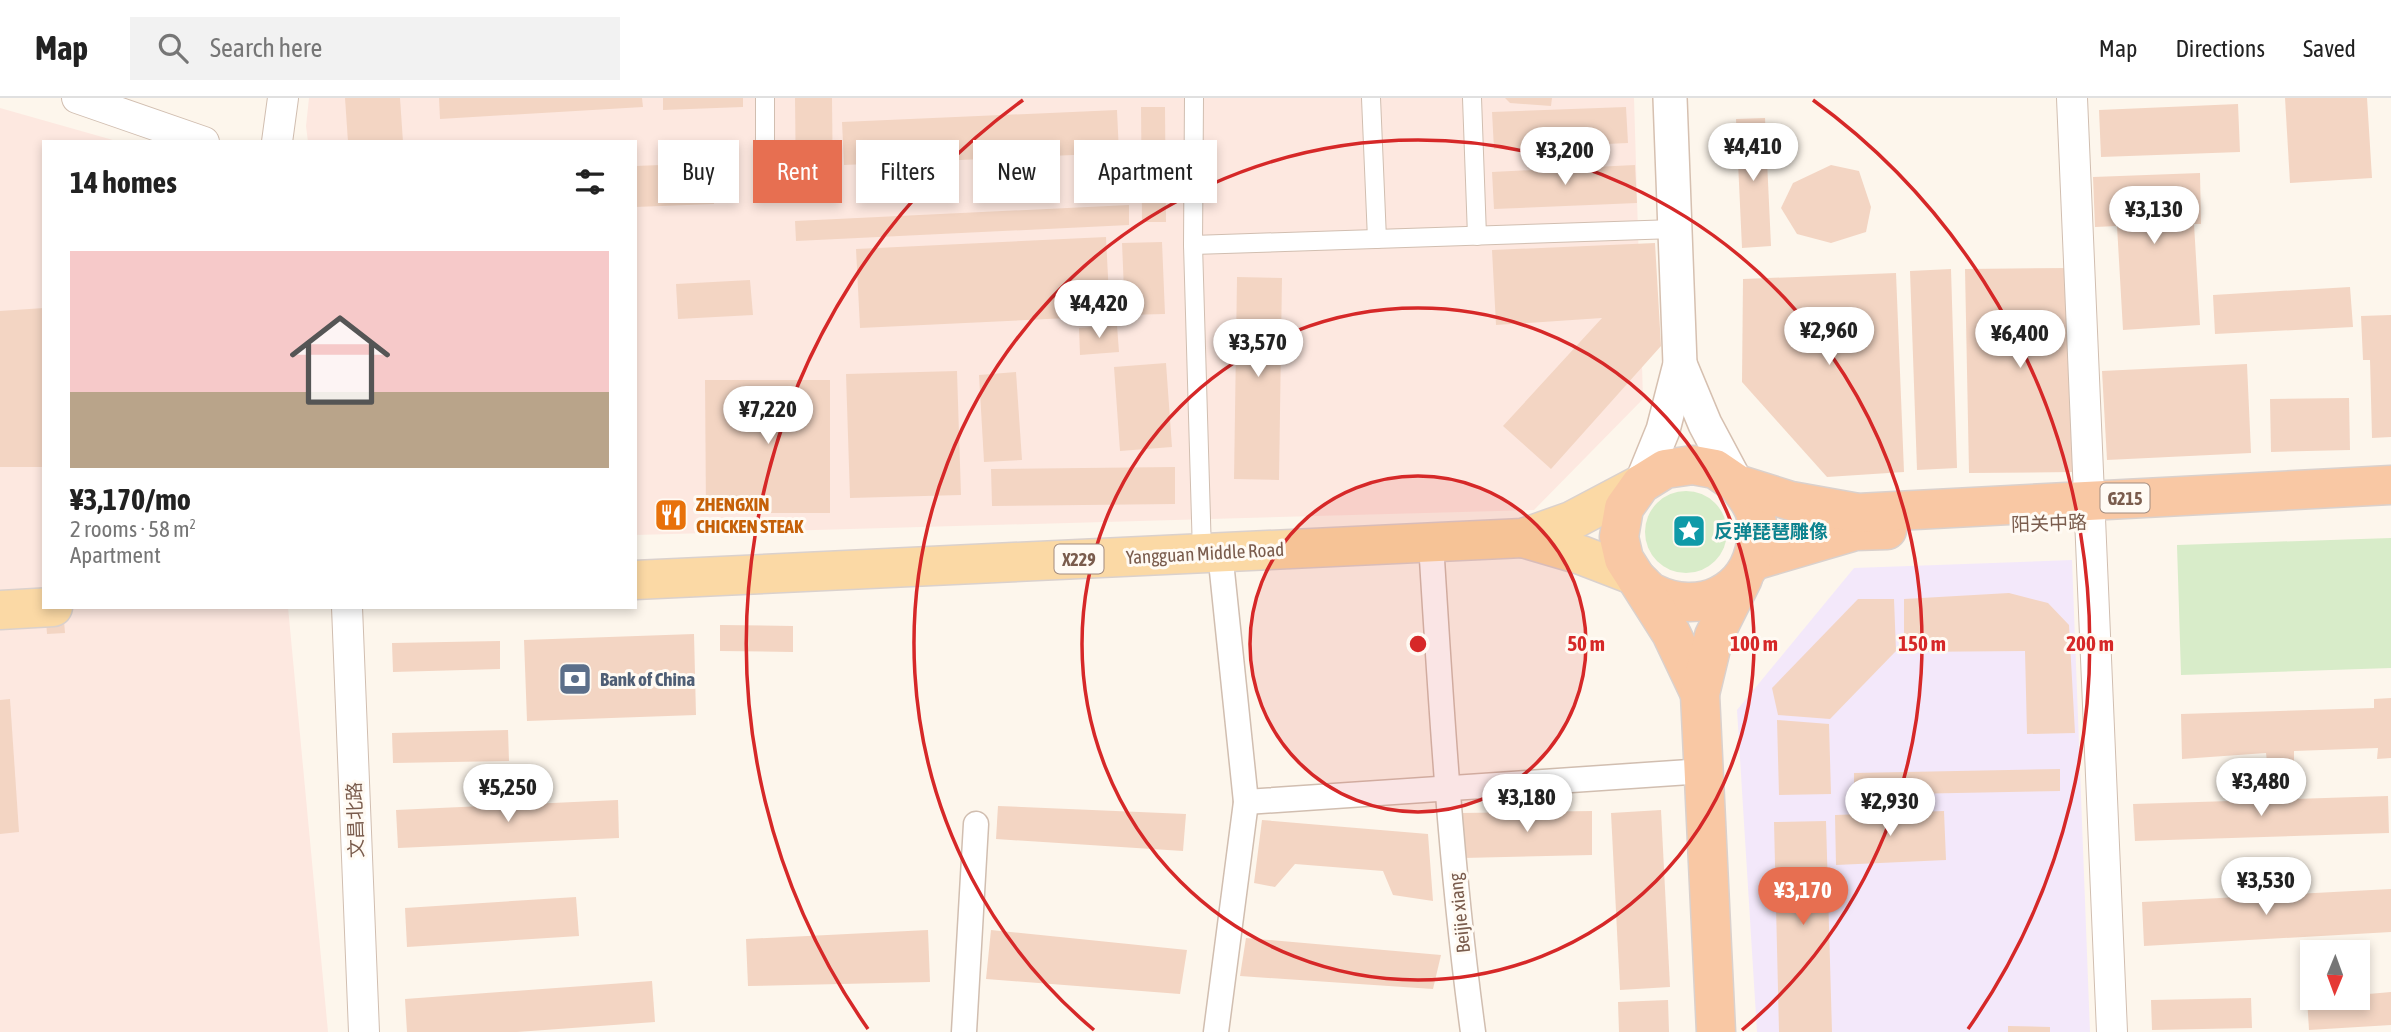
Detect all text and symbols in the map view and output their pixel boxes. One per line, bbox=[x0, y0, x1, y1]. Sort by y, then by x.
search box bbox=[130, 17, 620, 80]
text: Map bbox=[35, 29, 88, 67]
icon: search bbox=[154, 29, 192, 67]
text: Search here bbox=[210, 33, 322, 63]
text: Map bbox=[2099, 35, 2137, 62]
text: Directions bbox=[2175, 35, 2265, 62]
text: Saved bbox=[2303, 35, 2356, 62]
pin: ¥4,410 bbox=[1696, 123, 1810, 183]
pin: ¥3,200 bbox=[1508, 127, 1622, 187]
text: ¥4,410 bbox=[1724, 133, 1782, 159]
text: ¥3,200 bbox=[1536, 137, 1594, 163]
chip: Buy bbox=[658, 140, 739, 203]
chip: Rent bbox=[753, 140, 842, 203]
chip: Filters bbox=[856, 140, 959, 203]
chip: New bbox=[973, 140, 1060, 203]
chip: Apartment bbox=[1074, 140, 1217, 203]
icon: filters bbox=[571, 163, 609, 201]
text: 14 homes bbox=[70, 165, 177, 199]
pin: ¥3,130 bbox=[2097, 186, 2211, 246]
text: ¥3,130 bbox=[2125, 196, 2183, 222]
pin: ¥4,420 bbox=[1042, 280, 1156, 340]
text: ¥4,420 bbox=[1070, 290, 1128, 316]
icon: home bbox=[277, 297, 403, 423]
pin: ¥2,960 bbox=[1772, 308, 1886, 367]
pin: ¥6,400 bbox=[1963, 310, 2077, 370]
text: ¥2,960 bbox=[1800, 317, 1858, 343]
pin: ¥3,570 bbox=[1201, 320, 1315, 379]
text: ¥6,400 bbox=[1991, 320, 2049, 346]
text: ¥3,570 bbox=[1229, 329, 1287, 355]
pin: ¥7,220 bbox=[711, 386, 825, 446]
text: ¥7,220 bbox=[739, 396, 797, 422]
text: ¥3,170/mo bbox=[70, 482, 191, 516]
road number: G215 bbox=[2100, 484, 2150, 512]
place label: ZHENGXIN CHICKEN STEAK bbox=[696, 493, 804, 537]
restaurant icon: ZHENGXIN CHICKEN STEAK bbox=[652, 496, 690, 534]
street label: 阳关中路 bbox=[2011, 511, 2087, 535]
place icon: 反弹琵琶雕像 bbox=[1670, 512, 1708, 550]
text: 2 rooms · 58 m² bbox=[70, 516, 196, 542]
place label: 反弹琵琶雕像 bbox=[1714, 520, 1828, 542]
street label: Yangguan Middle Road bbox=[1125, 538, 1285, 568]
text: Apartment bbox=[70, 542, 161, 568]
road number: X229 bbox=[1054, 545, 1104, 574]
text: 50 m bbox=[1567, 631, 1605, 655]
text: 100 m bbox=[1730, 631, 1778, 655]
text: 150 m bbox=[1898, 631, 1946, 655]
text: 200 m bbox=[2066, 631, 2114, 655]
centre of rings bbox=[1406, 632, 1430, 656]
bank icon: Bank of China bbox=[556, 660, 594, 698]
place label: Bank of China bbox=[600, 668, 695, 690]
pin: ¥3,480 bbox=[2204, 758, 2318, 818]
pin: ¥5,250 bbox=[451, 764, 565, 824]
text: ¥3,480 bbox=[2232, 768, 2290, 794]
text: ¥5,250 bbox=[479, 774, 537, 800]
pin: ¥3,180 bbox=[1470, 774, 1584, 834]
pin: ¥2,930 bbox=[1833, 778, 1947, 838]
street label: 文昌北路 bbox=[343, 782, 367, 858]
text: ¥3,180 bbox=[1498, 784, 1556, 810]
text: ¥2,930 bbox=[1861, 788, 1919, 814]
pin: ¥3,530 bbox=[2209, 858, 2323, 917]
text: ¥3,530 bbox=[2237, 867, 2295, 893]
pin: ¥3,170 bbox=[1746, 868, 1860, 927]
street label: Beijie xiang bbox=[1444, 871, 1474, 954]
text: ¥3,170 bbox=[1774, 877, 1832, 903]
north arrow bbox=[2300, 940, 2370, 1010]
map controls bbox=[2300, 940, 2370, 1010]

